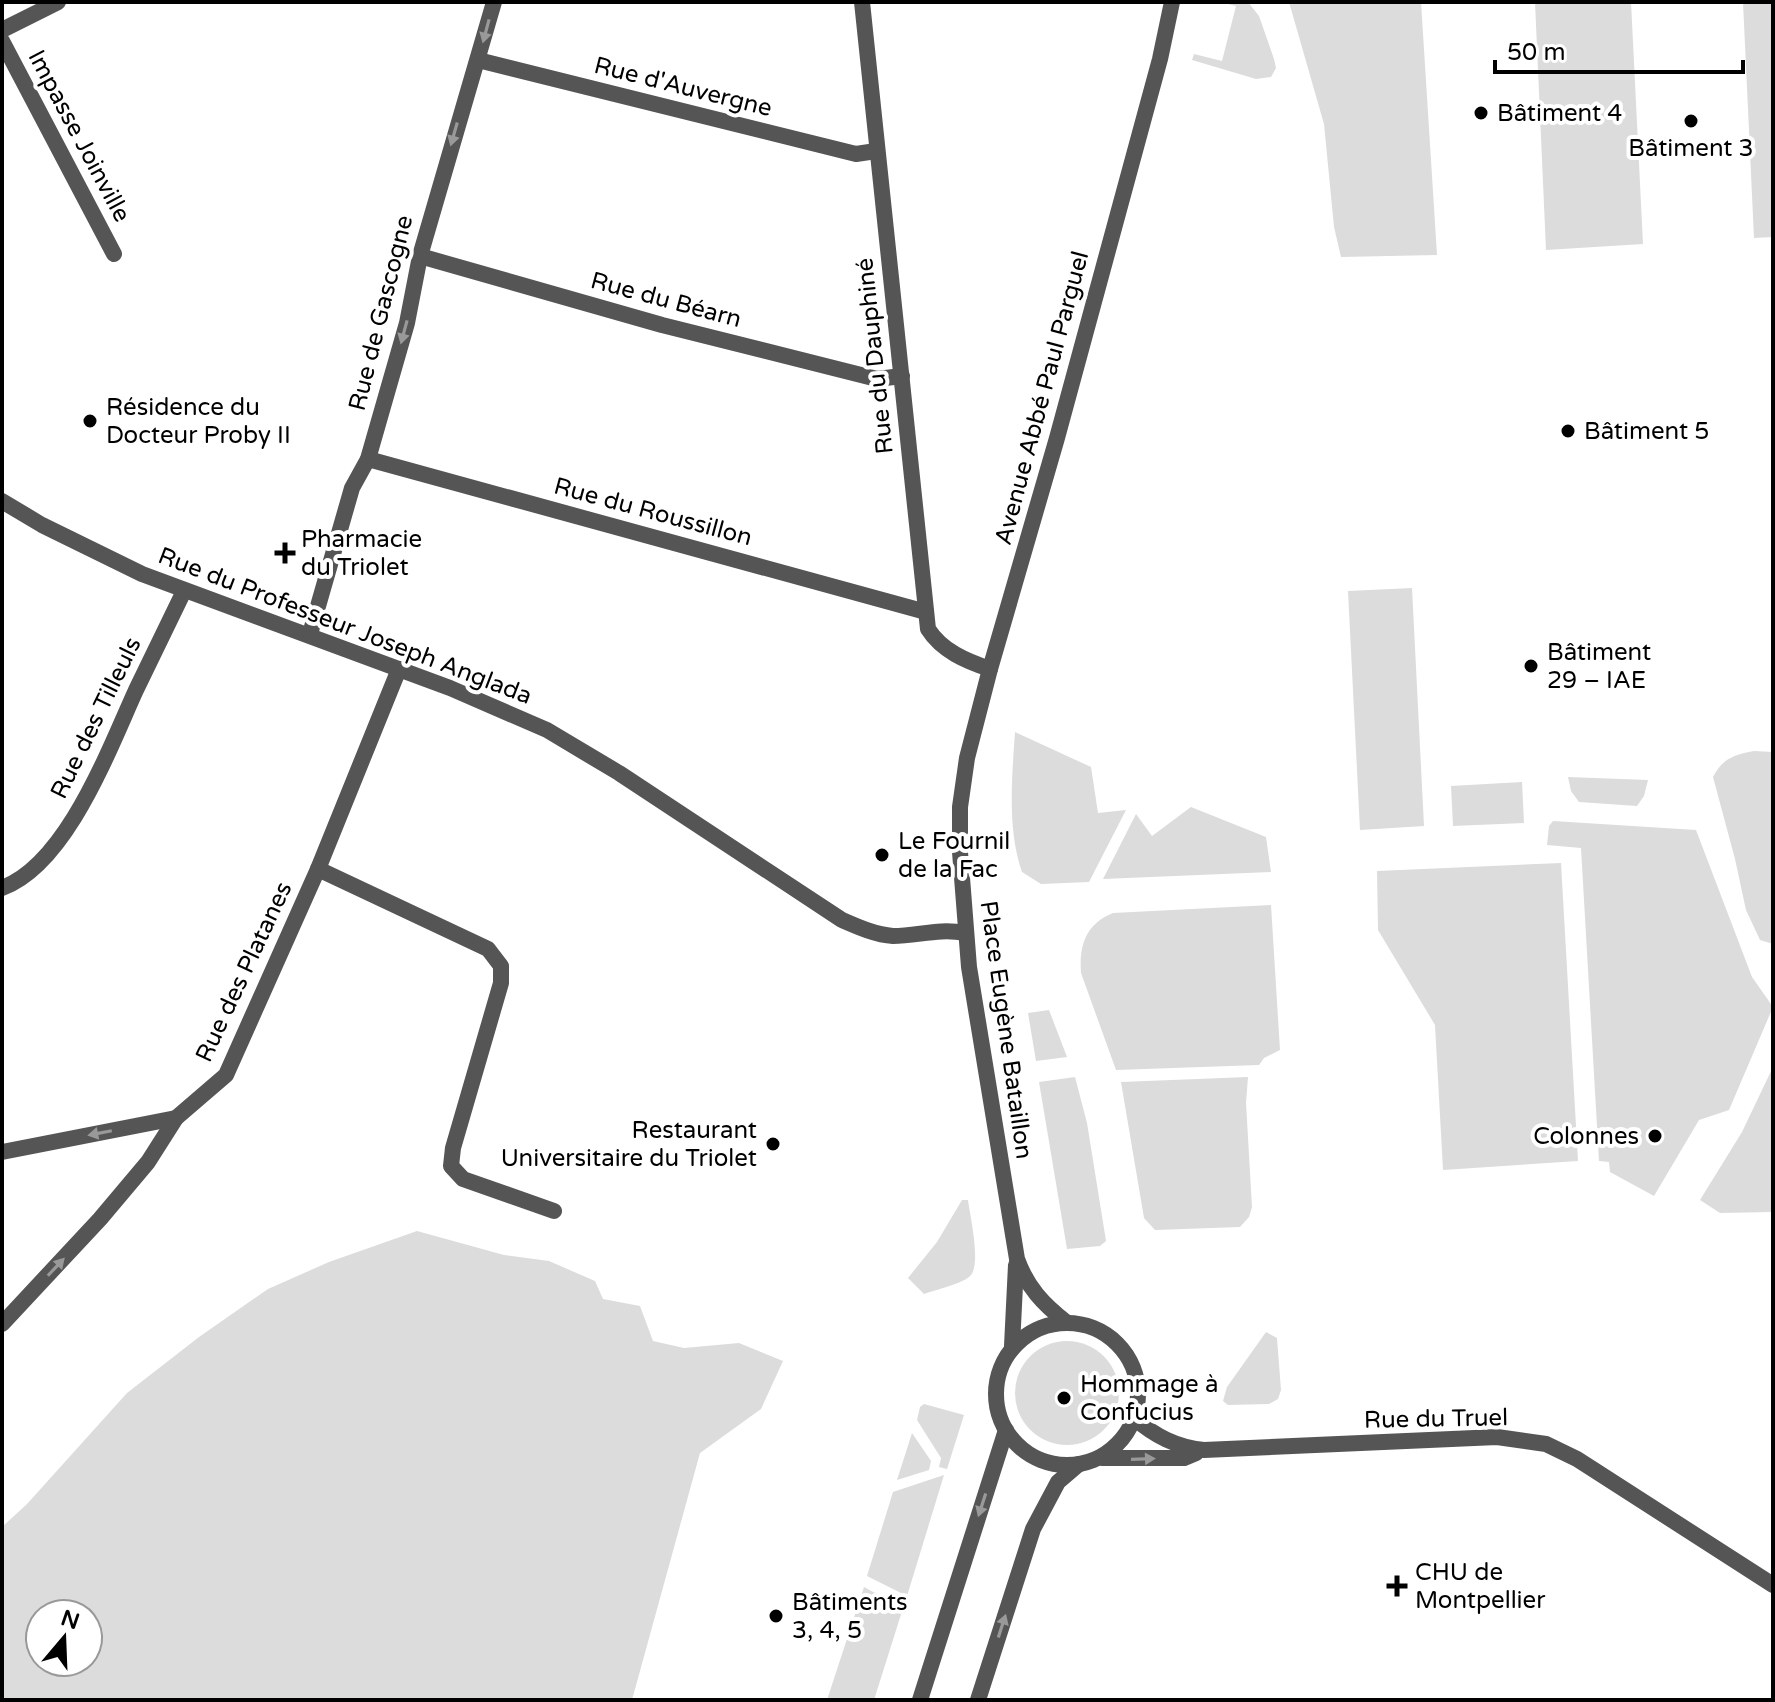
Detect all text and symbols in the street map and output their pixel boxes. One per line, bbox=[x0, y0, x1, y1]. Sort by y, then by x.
one-way arrow bbox=[480, 18, 492, 43]
scale bar bbox=[1495, 24, 1743, 74]
text: 50 m bbox=[1507, 38, 1565, 67]
street label: Impasse Joinville bbox=[21, 45, 137, 227]
street label: Rue d'Auvergne bbox=[591, 51, 775, 123]
place label: Bâtiment 4 bbox=[1497, 99, 1622, 128]
marker: Bâtiment 4 bbox=[1472, 104, 1490, 122]
marker: Bâtiment 3 bbox=[1682, 112, 1700, 130]
one-way arrow bbox=[448, 121, 460, 146]
place label: Bâtiment 3 bbox=[1628, 134, 1754, 163]
street label: Rue de Gascogne bbox=[343, 212, 419, 414]
street label: Avenue Abbé Paul Parguel bbox=[989, 248, 1095, 548]
street label: Rue du Dauphiné bbox=[850, 256, 900, 456]
street label: Rue du Béarn bbox=[587, 266, 745, 334]
one-way arrow bbox=[397, 319, 409, 344]
place label: Résidence du Docteur Proby II bbox=[106, 393, 291, 450]
marker: Résidence du Docteur Proby II bbox=[81, 412, 99, 430]
place label: Bâtiment 5 bbox=[1584, 417, 1709, 446]
marker: Bâtiment 5 bbox=[1559, 422, 1577, 440]
street label: Rue du Roussillon bbox=[551, 472, 755, 552]
place label: Pharmacie du Triolet bbox=[301, 525, 422, 582]
street label: Rue du Professeur Joseph Anglada bbox=[154, 541, 536, 711]
marker: Pharmacie du Triolet bbox=[276, 544, 294, 562]
street label: Rue des Tilleuls bbox=[44, 633, 148, 803]
place label: Bâtiment 29 – IAE bbox=[1547, 638, 1651, 695]
marker: Bâtiment 29 – IAE bbox=[1522, 657, 1540, 675]
place label: Le Fournil de la Fac bbox=[898, 827, 1010, 884]
marker: Le Fournil de la Fac bbox=[873, 846, 891, 864]
street label: Rue des Platanes bbox=[190, 877, 298, 1067]
street label: Place Eugène Bataillon bbox=[974, 899, 1038, 1161]
place label: Restaurant Universitaire du Triolet bbox=[501, 1116, 757, 1173]
place label: Colonnes bbox=[1533, 1122, 1639, 1151]
one-way arrow bbox=[87, 1127, 112, 1139]
marker: Colonnes bbox=[1646, 1127, 1664, 1145]
marker: Restaurant Universitaire du Triolet bbox=[764, 1135, 782, 1153]
one-way arrow bbox=[46, 1258, 64, 1277]
place label: Hommage à Confucius bbox=[1080, 1370, 1218, 1427]
marker: Hommage à Confucius bbox=[1055, 1389, 1073, 1407]
street label: Rue du Truel bbox=[1364, 1403, 1508, 1435]
one-way arrow bbox=[1131, 1453, 1156, 1465]
one-way arrow bbox=[975, 1493, 988, 1517]
place label: CHU de Montpellier bbox=[1415, 1558, 1546, 1615]
marker: CHU de Montpellier bbox=[1386, 1575, 1408, 1597]
place label: Bâtiments 3, 4, 5 bbox=[792, 1588, 908, 1645]
north arrow bbox=[24, 1598, 104, 1678]
text: N bbox=[58, 1605, 83, 1635]
marker: Bâtiments 3, 4, 5 bbox=[767, 1607, 785, 1625]
one-way arrow bbox=[996, 1613, 1008, 1637]

